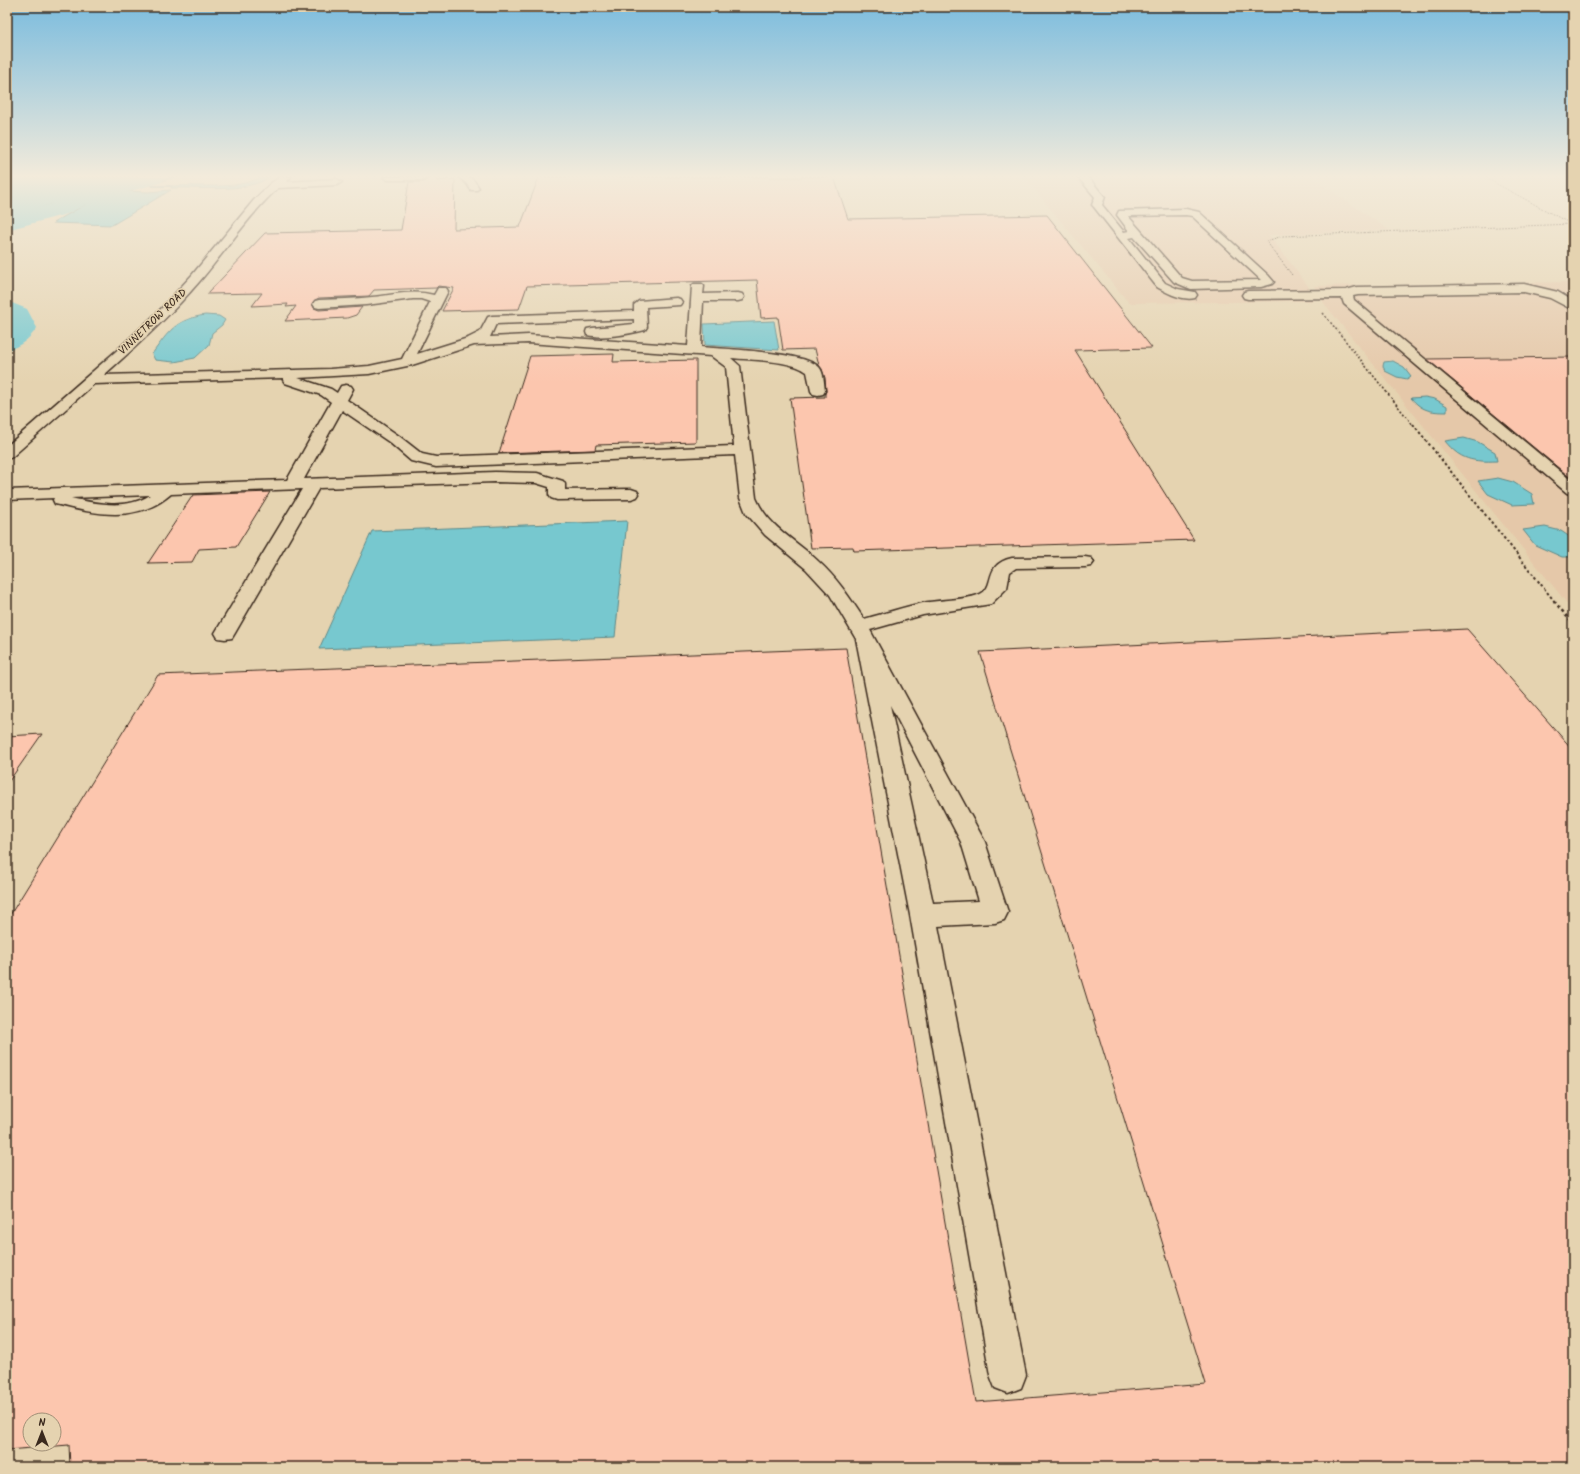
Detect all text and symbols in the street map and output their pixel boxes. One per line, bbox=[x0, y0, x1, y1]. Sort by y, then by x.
street label: VINNETROW ROAD bbox=[115, 284, 191, 360]
north arrow bbox=[22, 1412, 62, 1452]
text: N bbox=[39, 1414, 46, 1432]

